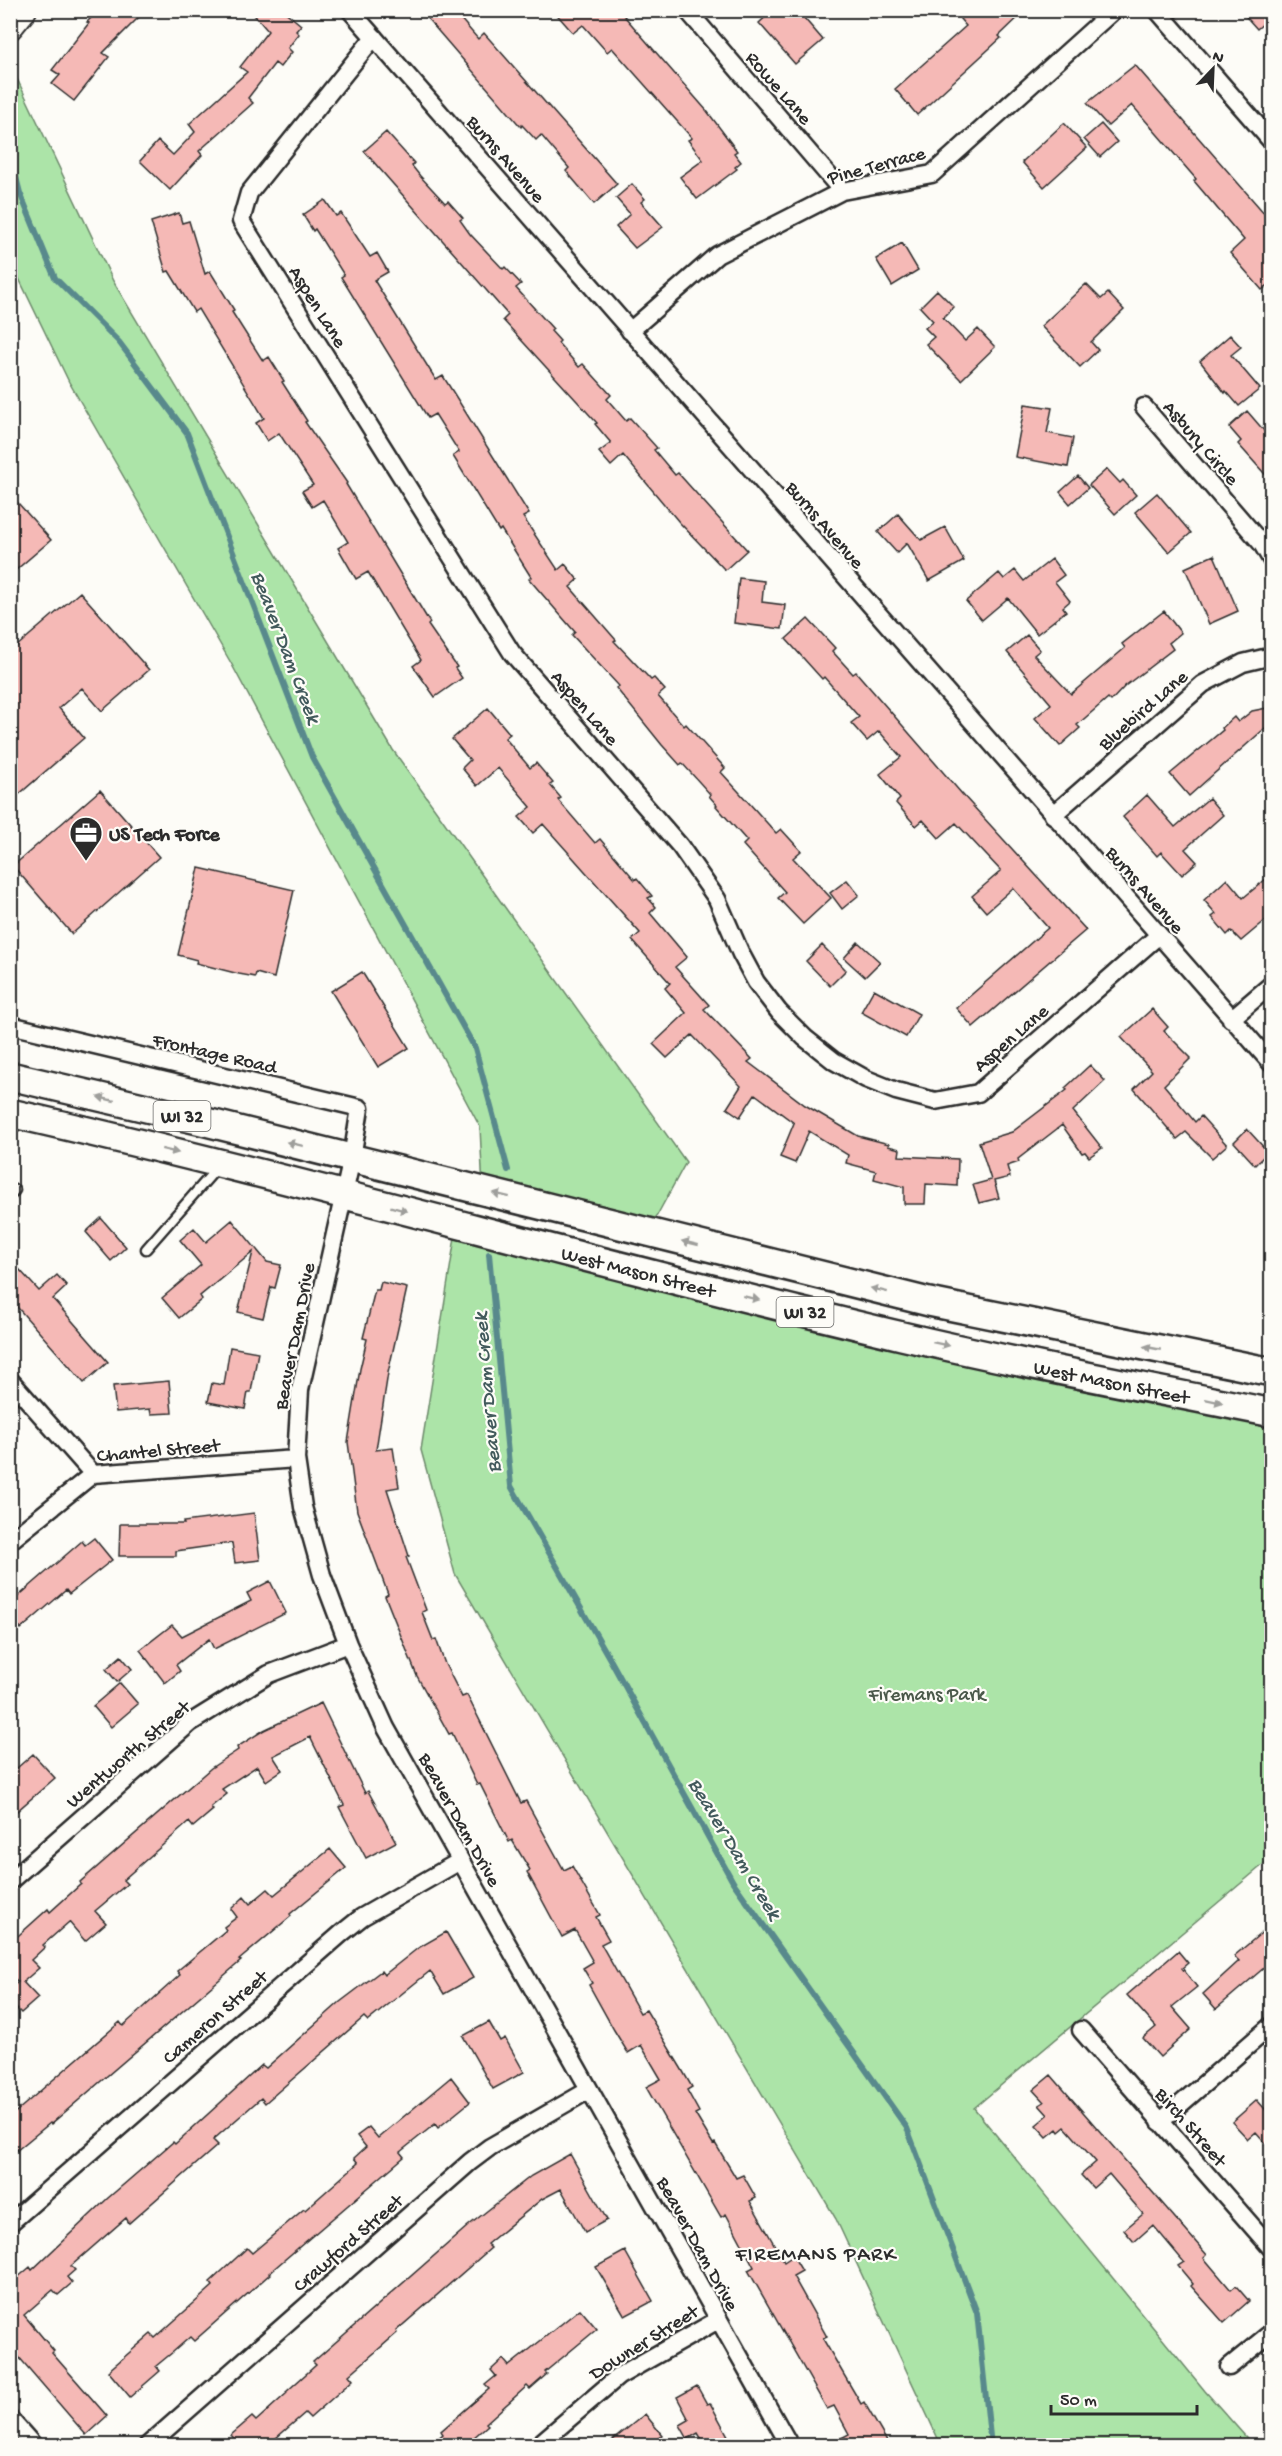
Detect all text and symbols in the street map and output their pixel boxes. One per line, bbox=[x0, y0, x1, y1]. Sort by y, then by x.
north arrow bbox=[1183, 39, 1243, 99]
street label: Rowe Lane bbox=[739, 48, 816, 131]
text: N bbox=[1209, 48, 1227, 69]
street label: Burns Avenue bbox=[459, 111, 549, 209]
street label: Pine Terrace bbox=[825, 143, 929, 192]
street label: Aspen Lane bbox=[282, 263, 350, 353]
street label: Asbury Circle bbox=[1156, 397, 1243, 492]
street label: Burns Avenue bbox=[778, 477, 868, 575]
water label: Beaver Dam Creek bbox=[243, 569, 325, 730]
street label: Bluebird Lane bbox=[1094, 666, 1194, 757]
street label: Aspen Lane bbox=[545, 667, 623, 752]
office icon: US Tech Force bbox=[68, 815, 104, 862]
place label: US Tech Force bbox=[109, 825, 220, 848]
street label: Burns Avenue bbox=[1098, 842, 1188, 940]
street label: Aspen Lane bbox=[970, 1000, 1055, 1078]
street label: Frontage Road bbox=[149, 1030, 281, 1081]
one-way arrow bbox=[96, 1093, 115, 1103]
road number: WI 32 bbox=[154, 1101, 210, 1131]
one-way arrow bbox=[286, 1139, 304, 1149]
one-way arrow bbox=[160, 1146, 179, 1156]
one-way arrow bbox=[492, 1190, 510, 1200]
one-way arrow bbox=[390, 1205, 408, 1214]
one-way arrow bbox=[681, 1237, 699, 1247]
street label: West Mason Street bbox=[558, 1243, 719, 1305]
street label: Beaver Dam Drive bbox=[271, 1261, 322, 1413]
one-way arrow bbox=[870, 1285, 888, 1294]
one-way arrow bbox=[742, 1294, 760, 1304]
road number: WI 32 bbox=[776, 1297, 834, 1327]
water label: Beaver Dam Creek bbox=[470, 1309, 509, 1474]
one-way arrow bbox=[931, 1340, 950, 1349]
one-way arrow bbox=[1143, 1343, 1162, 1352]
street label: West Mason Street bbox=[1031, 1357, 1192, 1412]
one-way arrow bbox=[1204, 1397, 1223, 1406]
street label: Chantel Street bbox=[96, 1436, 222, 1469]
park label: Firemans Park bbox=[867, 1685, 988, 1708]
street label: Wentworth Street bbox=[63, 1696, 197, 1814]
street label: Beaver Dam Drive bbox=[411, 1749, 505, 1892]
water label: Beaver Dam Creek bbox=[681, 1774, 786, 1927]
street label: Cameron Street bbox=[159, 1966, 275, 2070]
street label: Birch Street bbox=[1148, 2083, 1231, 2174]
street label: Beaver Dam Drive bbox=[649, 2173, 743, 2316]
street label: Crawford Street bbox=[290, 2190, 410, 2299]
district label: FIREMANS PARK bbox=[734, 2244, 898, 2269]
street label: Downer Street bbox=[585, 2300, 705, 2388]
scale bar bbox=[1051, 2378, 1196, 2416]
text: 50 m bbox=[1060, 2391, 1097, 2412]

